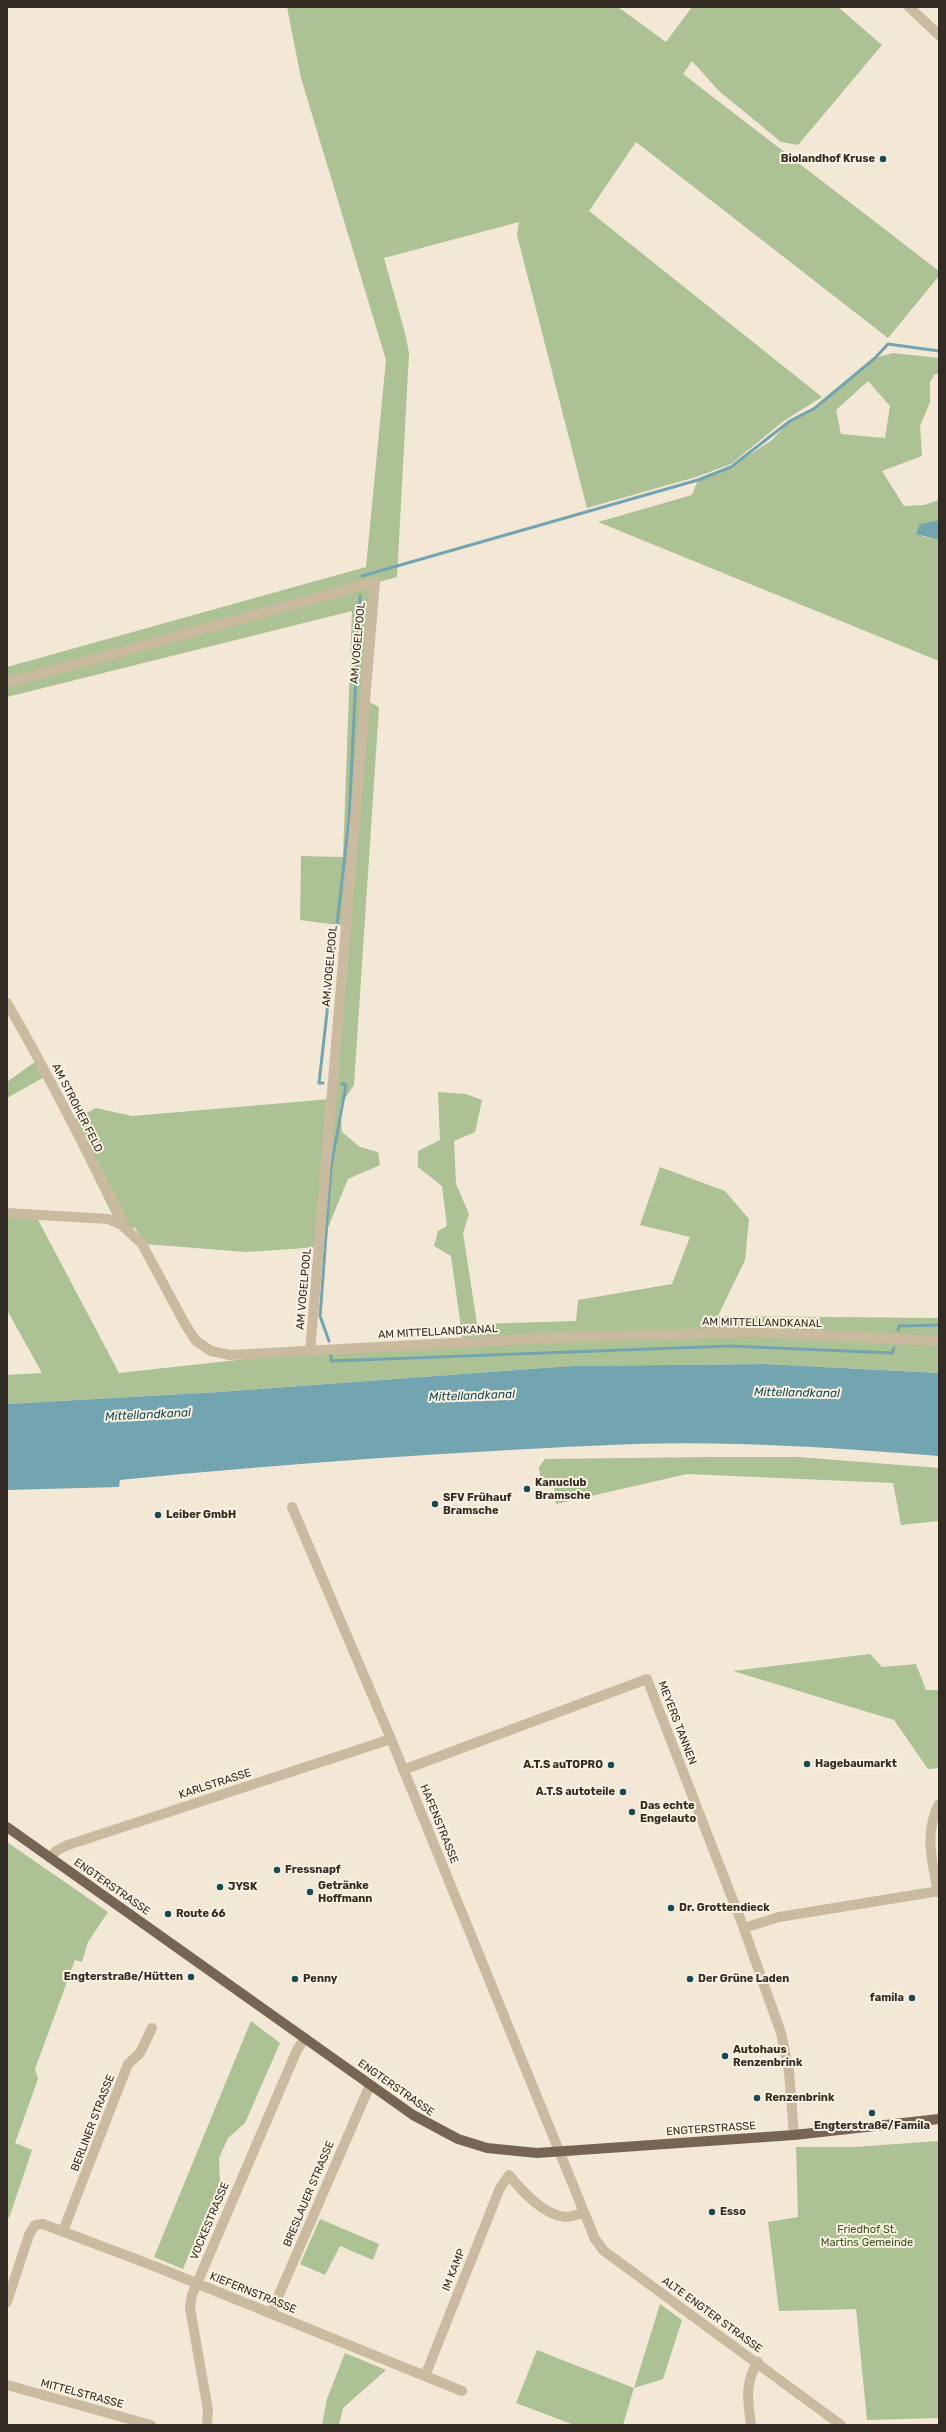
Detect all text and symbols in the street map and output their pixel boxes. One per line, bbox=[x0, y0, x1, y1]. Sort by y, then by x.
place label: Biolandhof Kruse bbox=[781, 152, 875, 166]
marker: Biolandhof Kruse bbox=[878, 154, 888, 164]
street label: AM VOGELPOOL bbox=[348, 602, 368, 684]
street label: AM VOGELPOOL bbox=[320, 925, 340, 1007]
street label: AM STROHER FELD bbox=[49, 1061, 105, 1155]
street label: AM VOGELPOOL bbox=[294, 1248, 314, 1330]
street label: AM MITTELLANDKANAL bbox=[702, 1315, 822, 1331]
street label: AM MITTELLANDKANAL bbox=[378, 1322, 498, 1342]
water label: Mittellandkanal bbox=[754, 1385, 840, 1401]
water label: Mittellandkanal bbox=[429, 1387, 515, 1405]
water label: Mittellandkanal bbox=[105, 1406, 191, 1424]
place label: Kanuclub Bramsche bbox=[535, 1476, 590, 1502]
marker: Kanuclub Bramsche bbox=[522, 1484, 532, 1494]
place label: SFV Frühauf Bramsche bbox=[443, 1491, 511, 1517]
marker: SFV Frühauf Bramsche bbox=[430, 1499, 440, 1509]
place label: Leiber GmbH bbox=[166, 1508, 236, 1522]
marker: Leiber GmbH bbox=[153, 1510, 163, 1520]
street label: MEYERS TANNEN bbox=[655, 1679, 699, 1767]
place label: Hagebaumarkt bbox=[815, 1757, 897, 1771]
place label: A.T.S auTOPRO bbox=[523, 1758, 603, 1772]
marker: Hagebaumarkt bbox=[802, 1759, 812, 1769]
marker: A.T.S auTOPRO bbox=[606, 1760, 616, 1770]
street label: KARLSTRASSE bbox=[177, 1766, 253, 1802]
street label: HAFENSTRASSE bbox=[417, 1783, 461, 1865]
place label: A.T.S autoteile bbox=[536, 1785, 615, 1799]
marker: A.T.S autoteile bbox=[618, 1787, 628, 1797]
place label: Das echte Engelauto bbox=[640, 1799, 696, 1825]
marker: Das echte Engelauto bbox=[627, 1807, 637, 1817]
street label: ENGTERSTRASSE bbox=[71, 1856, 153, 1918]
place label: Fressnapf bbox=[285, 1863, 341, 1877]
marker: Fressnapf bbox=[272, 1865, 282, 1875]
place label: Getränke Hoffmann bbox=[318, 1879, 372, 1905]
place label: JYSK bbox=[228, 1880, 257, 1894]
marker: JYSK bbox=[215, 1882, 225, 1892]
marker: Getränke Hoffmann bbox=[305, 1887, 315, 1897]
place label: Dr. Grottendieck bbox=[679, 1901, 770, 1915]
marker: Dr. Grottendieck bbox=[666, 1903, 676, 1913]
place label: Route 66 bbox=[176, 1907, 226, 1921]
marker: Route 66 bbox=[163, 1909, 173, 1919]
place label: Engterstraße/Hütten bbox=[64, 1970, 183, 1984]
marker: Engterstraße/Hütten bbox=[186, 1972, 196, 1982]
place label: Penny bbox=[303, 1972, 337, 1986]
place label: Der Grüne Laden bbox=[698, 1972, 789, 1986]
marker: Penny bbox=[290, 1974, 300, 1984]
marker: Der Grüne Laden bbox=[685, 1974, 695, 1984]
place label: famila bbox=[870, 1991, 904, 2005]
marker: famila bbox=[907, 1993, 917, 2003]
place label: Autohaus Renzenbrink bbox=[733, 2043, 802, 2069]
marker: Autohaus Renzenbrink bbox=[720, 2051, 730, 2061]
street label: ENGTERSTRASSE bbox=[355, 2057, 437, 2119]
street label: BERLINER STRASSE bbox=[68, 2073, 118, 2173]
place label: Renzenbrink bbox=[765, 2091, 834, 2105]
marker: Renzenbrink bbox=[752, 2093, 762, 2103]
marker: Engterstraße/Famila bbox=[867, 2108, 877, 2118]
street label: ENGTERSTRASSE bbox=[666, 2119, 756, 2139]
place label: Engterstraße/Famila bbox=[814, 2119, 930, 2133]
street label: BRESLAUER STRASSE bbox=[281, 2139, 337, 2249]
street label: VOCKESTRASSE bbox=[188, 2180, 232, 2262]
place label: Esso bbox=[720, 2205, 746, 2219]
marker: Esso bbox=[707, 2207, 717, 2217]
park label: Friedhof St. Martins Gemeinde bbox=[821, 2223, 913, 2249]
street label: IM KAMP bbox=[440, 2247, 468, 2293]
street label: KIEFERNSTRASSE bbox=[208, 2270, 298, 2316]
street label: ALTE ENGTER STRASSE bbox=[659, 2274, 765, 2356]
street label: MITTELSTRASSE bbox=[39, 2377, 125, 2411]

